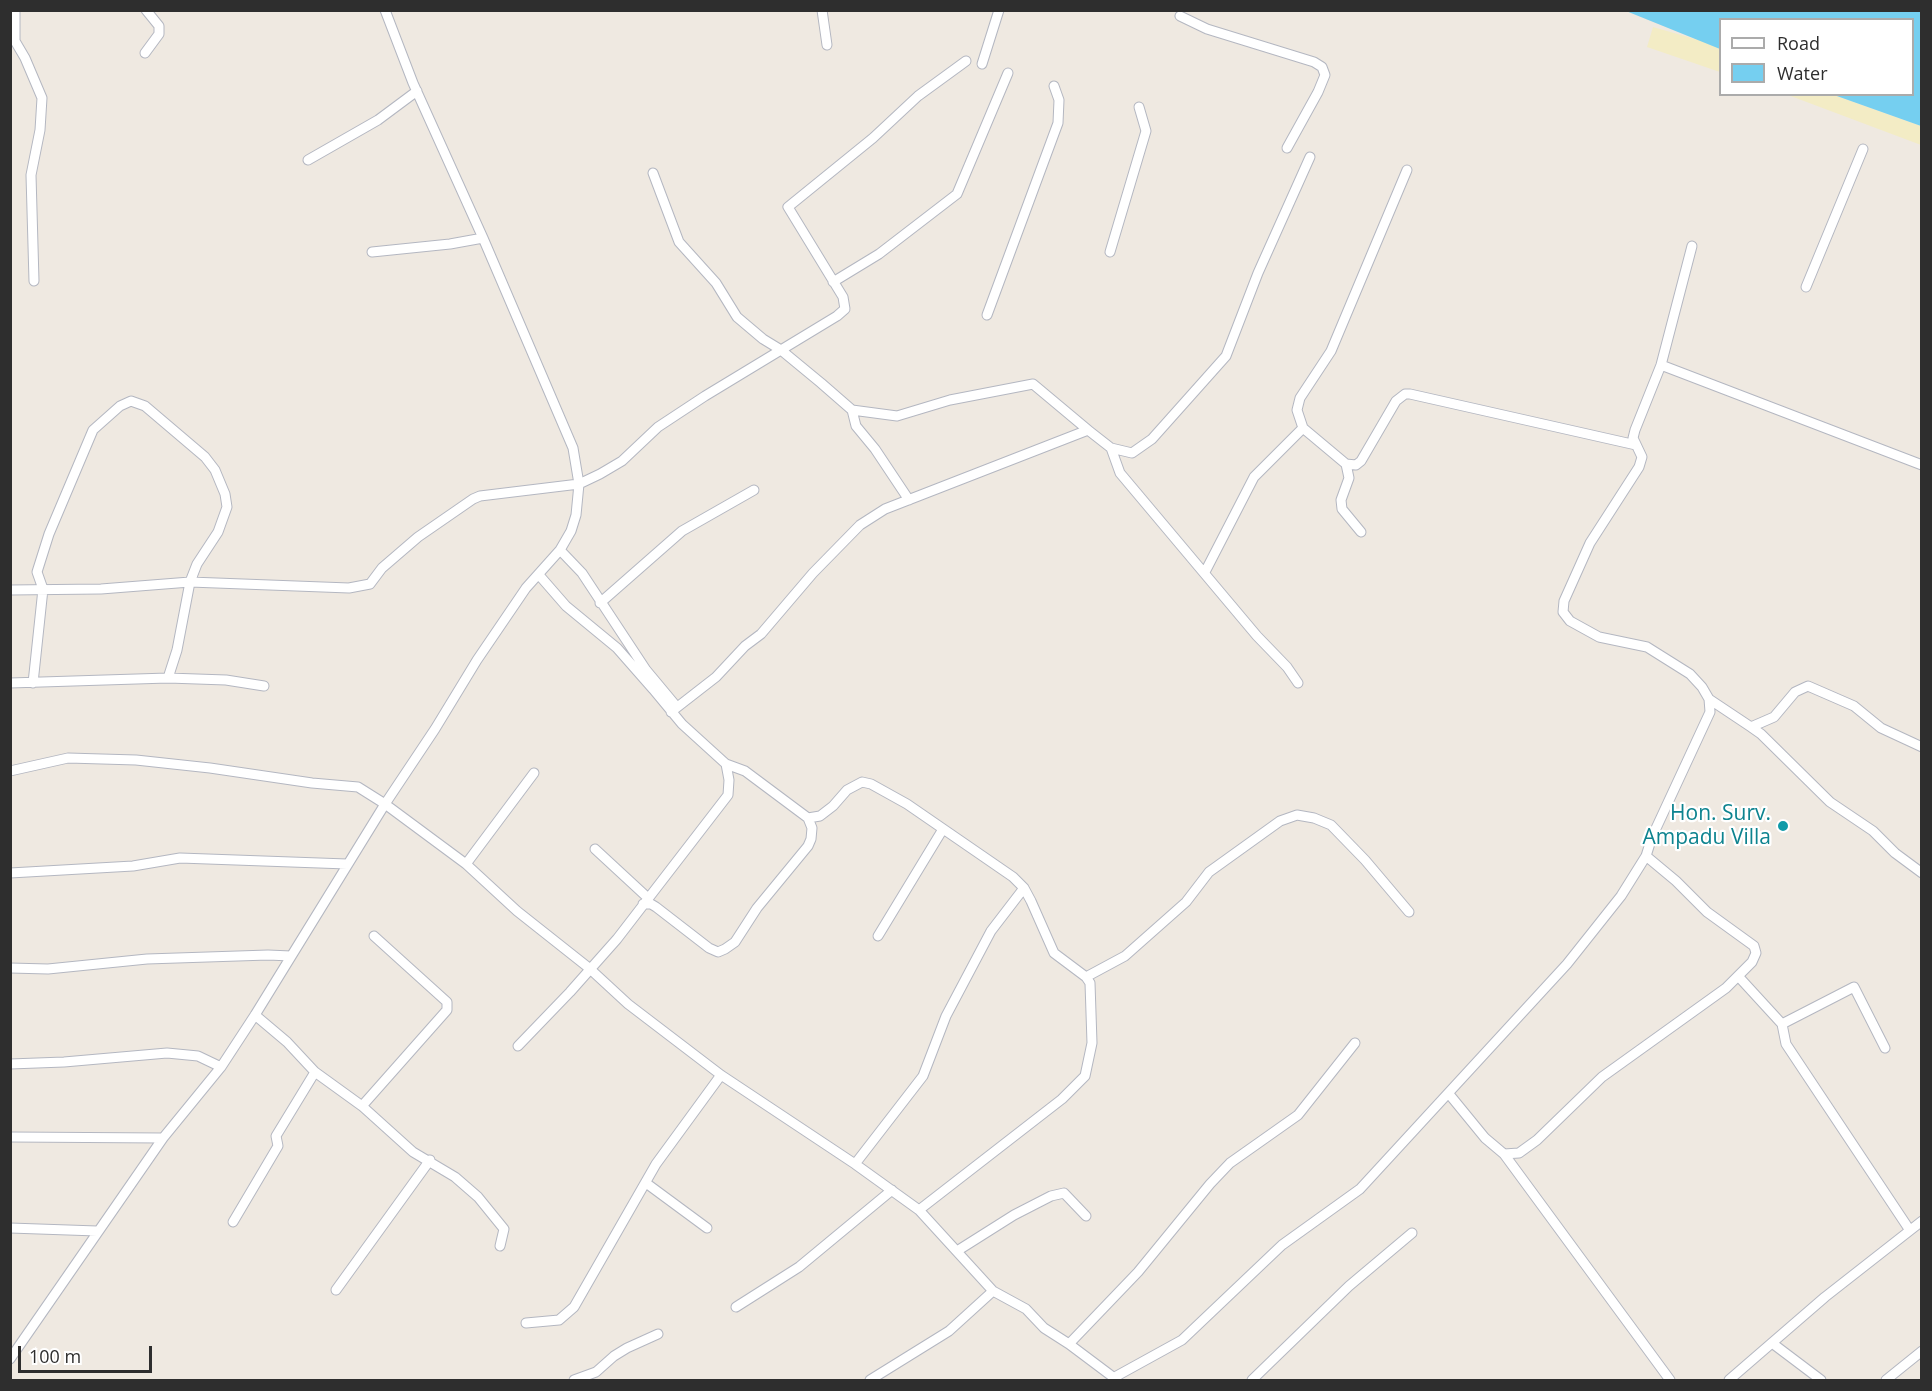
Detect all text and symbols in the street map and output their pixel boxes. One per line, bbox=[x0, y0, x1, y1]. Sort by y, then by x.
legend bbox=[1719, 18, 1914, 96]
text: Road bbox=[1777, 31, 1820, 55]
text: Water bbox=[1777, 61, 1828, 85]
place label: Hon. Surv. Ampadu Villa bbox=[1642, 801, 1771, 851]
marker: Hon. Surv. Ampadu Villa bbox=[1776, 819, 1790, 833]
scale bar bbox=[21, 1334, 154, 1372]
text: 100 m bbox=[29, 1344, 81, 1368]

